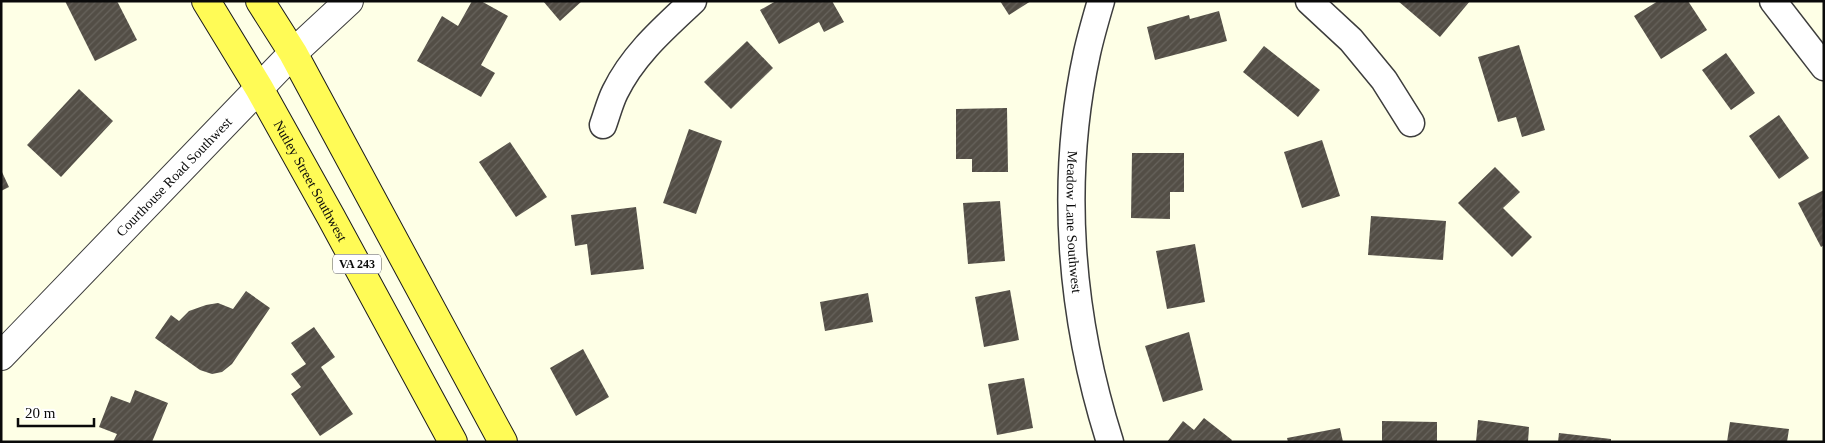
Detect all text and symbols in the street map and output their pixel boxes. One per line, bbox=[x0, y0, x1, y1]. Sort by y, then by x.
street label: Courthouse Road Southwest bbox=[113, 114, 235, 240]
street label: Nutley Street Southwest bbox=[271, 118, 350, 244]
street label: Meadow Lane Southwest bbox=[1063, 150, 1084, 294]
road number: VA 243 bbox=[333, 254, 381, 274]
scale bar bbox=[18, 396, 94, 428]
text: 20 m bbox=[25, 405, 56, 421]

